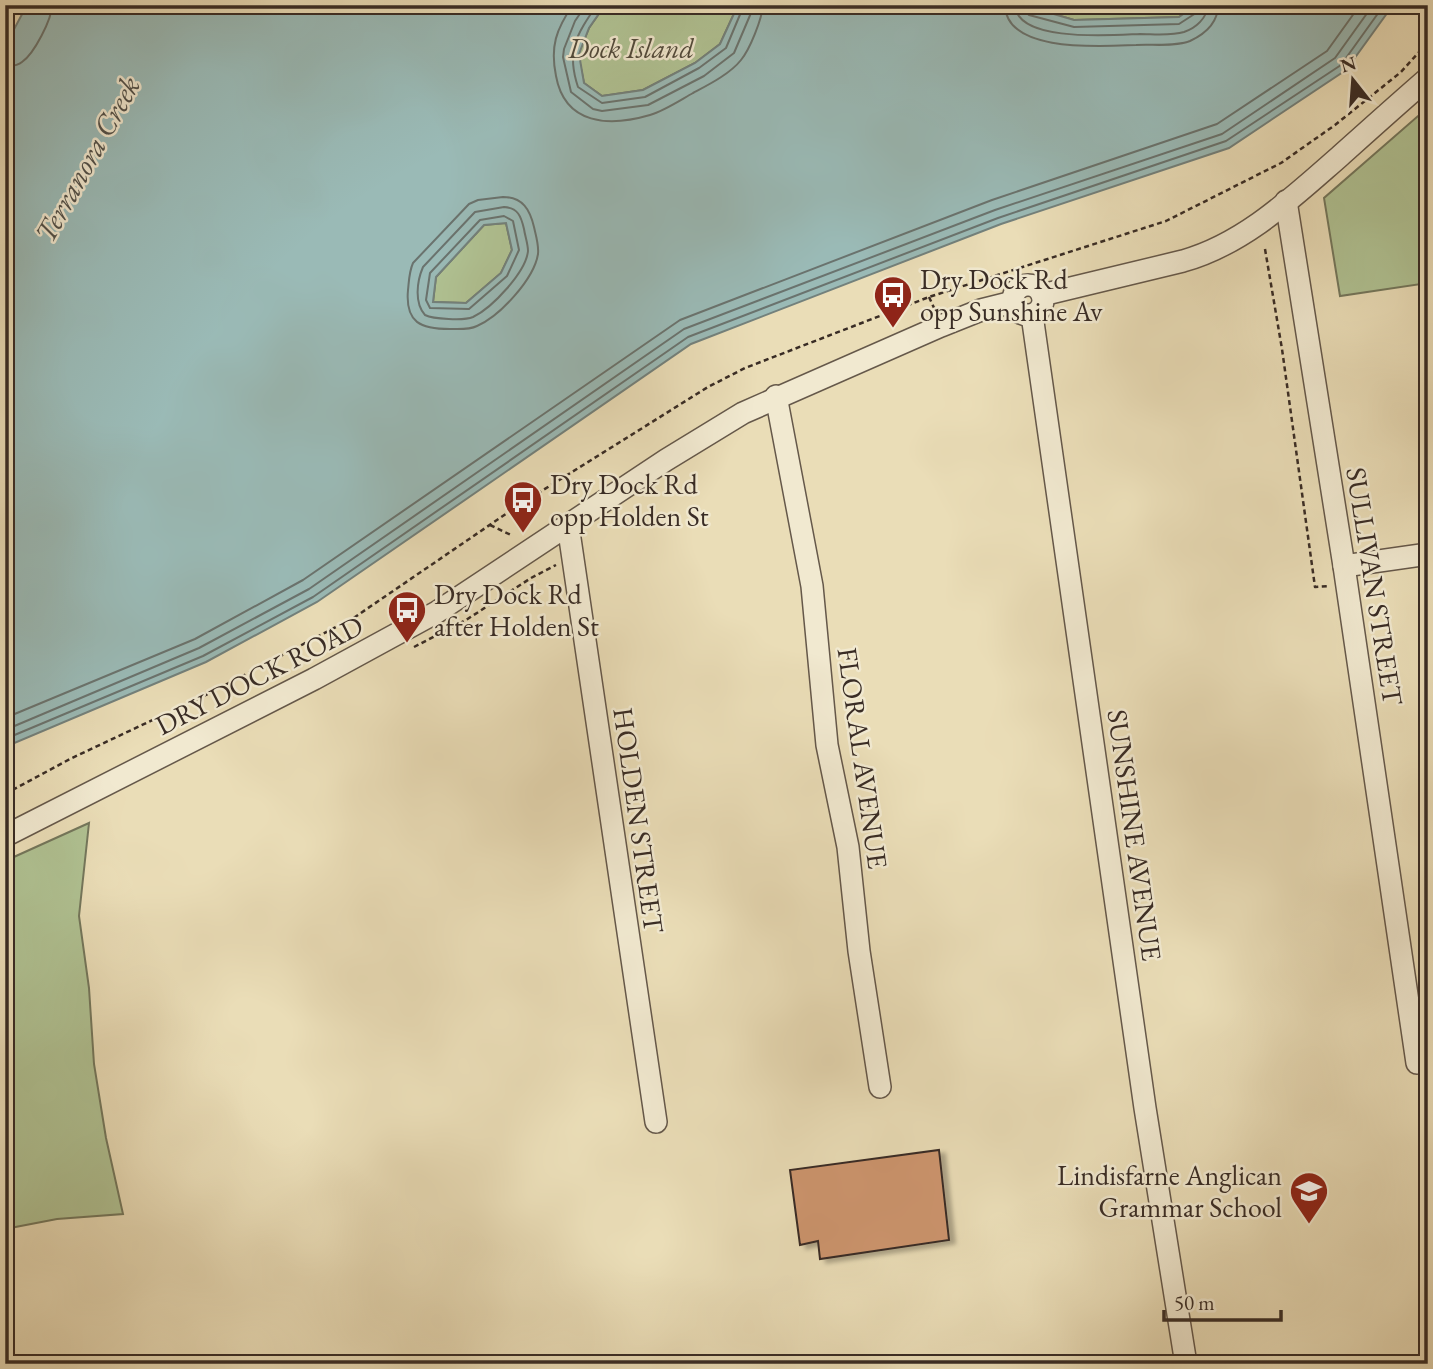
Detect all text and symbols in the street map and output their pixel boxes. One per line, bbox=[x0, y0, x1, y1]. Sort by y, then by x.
park label: Dock Island bbox=[567, 30, 695, 66]
north arrow bbox=[1318, 46, 1388, 116]
text: N bbox=[1337, 50, 1360, 78]
water label: Terranora Creek bbox=[25, 69, 149, 249]
place label: Dry Dock Rd opp Sunshine Av bbox=[920, 261, 1103, 329]
bus stop icon: Dry Dock Rd opp Sunshine Av bbox=[872, 274, 914, 329]
street label: SULLIVAN STREET bbox=[1338, 464, 1412, 708]
place label: Dry Dock Rd opp Holden St bbox=[550, 466, 709, 534]
bus stop icon: Dry Dock Rd opp Holden St bbox=[502, 479, 544, 534]
place label: Dry Dock Rd after Holden St bbox=[434, 576, 599, 644]
bus stop icon: Dry Dock Rd after Holden St bbox=[386, 589, 428, 644]
street label: DRY DOCK ROAD bbox=[149, 607, 369, 743]
street label: FLORAL AVENUE bbox=[830, 645, 896, 871]
street label: HOLDEN STREET bbox=[605, 705, 673, 935]
street label: SUNSHINE AVENUE bbox=[1100, 707, 1170, 963]
place label: Lindisfarne Anglican Grammar School bbox=[1057, 1157, 1282, 1225]
school or university icon: Lindisfarne Anglican Grammar School bbox=[1288, 1170, 1330, 1225]
scale bar bbox=[1164, 1278, 1281, 1322]
text: 50 m bbox=[1174, 1289, 1215, 1316]

